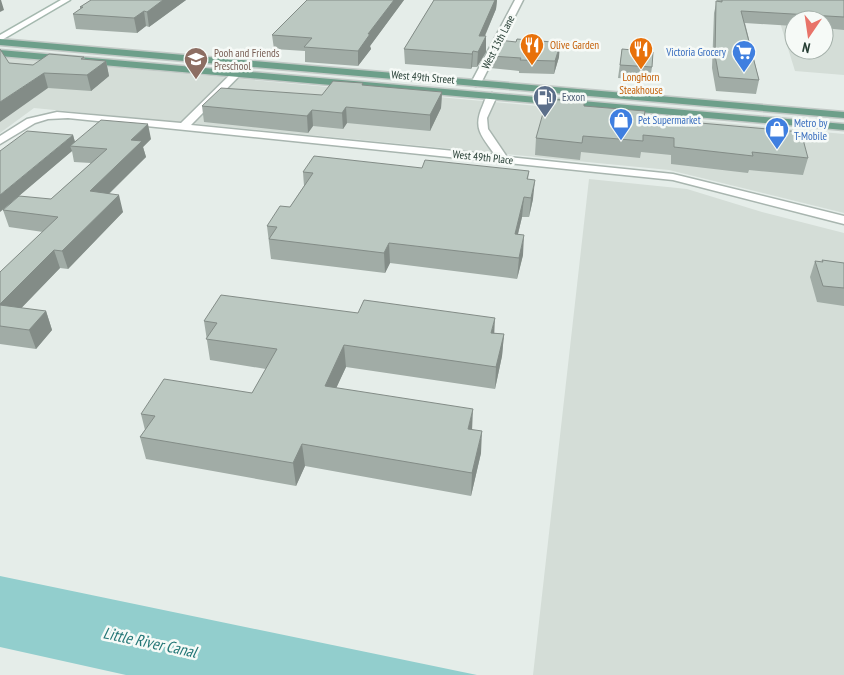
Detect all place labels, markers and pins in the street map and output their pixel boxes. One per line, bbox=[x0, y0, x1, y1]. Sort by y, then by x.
restaurant icon: Olive Garden bbox=[519, 32, 545, 66]
restaurant icon: LongHorn Steakhouse bbox=[628, 36, 654, 70]
place label: Olive Garden bbox=[550, 38, 599, 52]
supermarket icon: Victoria Grocery bbox=[731, 39, 757, 73]
place label: Victoria Grocery bbox=[665, 45, 727, 59]
school or university icon: Pooh and Friends Preschool bbox=[183, 46, 209, 80]
place label: Pooh and Friends Preschool bbox=[214, 46, 280, 73]
place label: LongHorn Steakhouse bbox=[619, 70, 663, 97]
fuel station icon: Exxon bbox=[532, 84, 558, 118]
place label: Exxon bbox=[562, 90, 585, 104]
shop icon: Pet Supermarket bbox=[608, 107, 634, 141]
place label: Pet Supermarket bbox=[638, 113, 701, 127]
shop icon: Metro by T-Mobile bbox=[764, 116, 790, 150]
place label: Metro by T-Mobile bbox=[794, 116, 828, 143]

